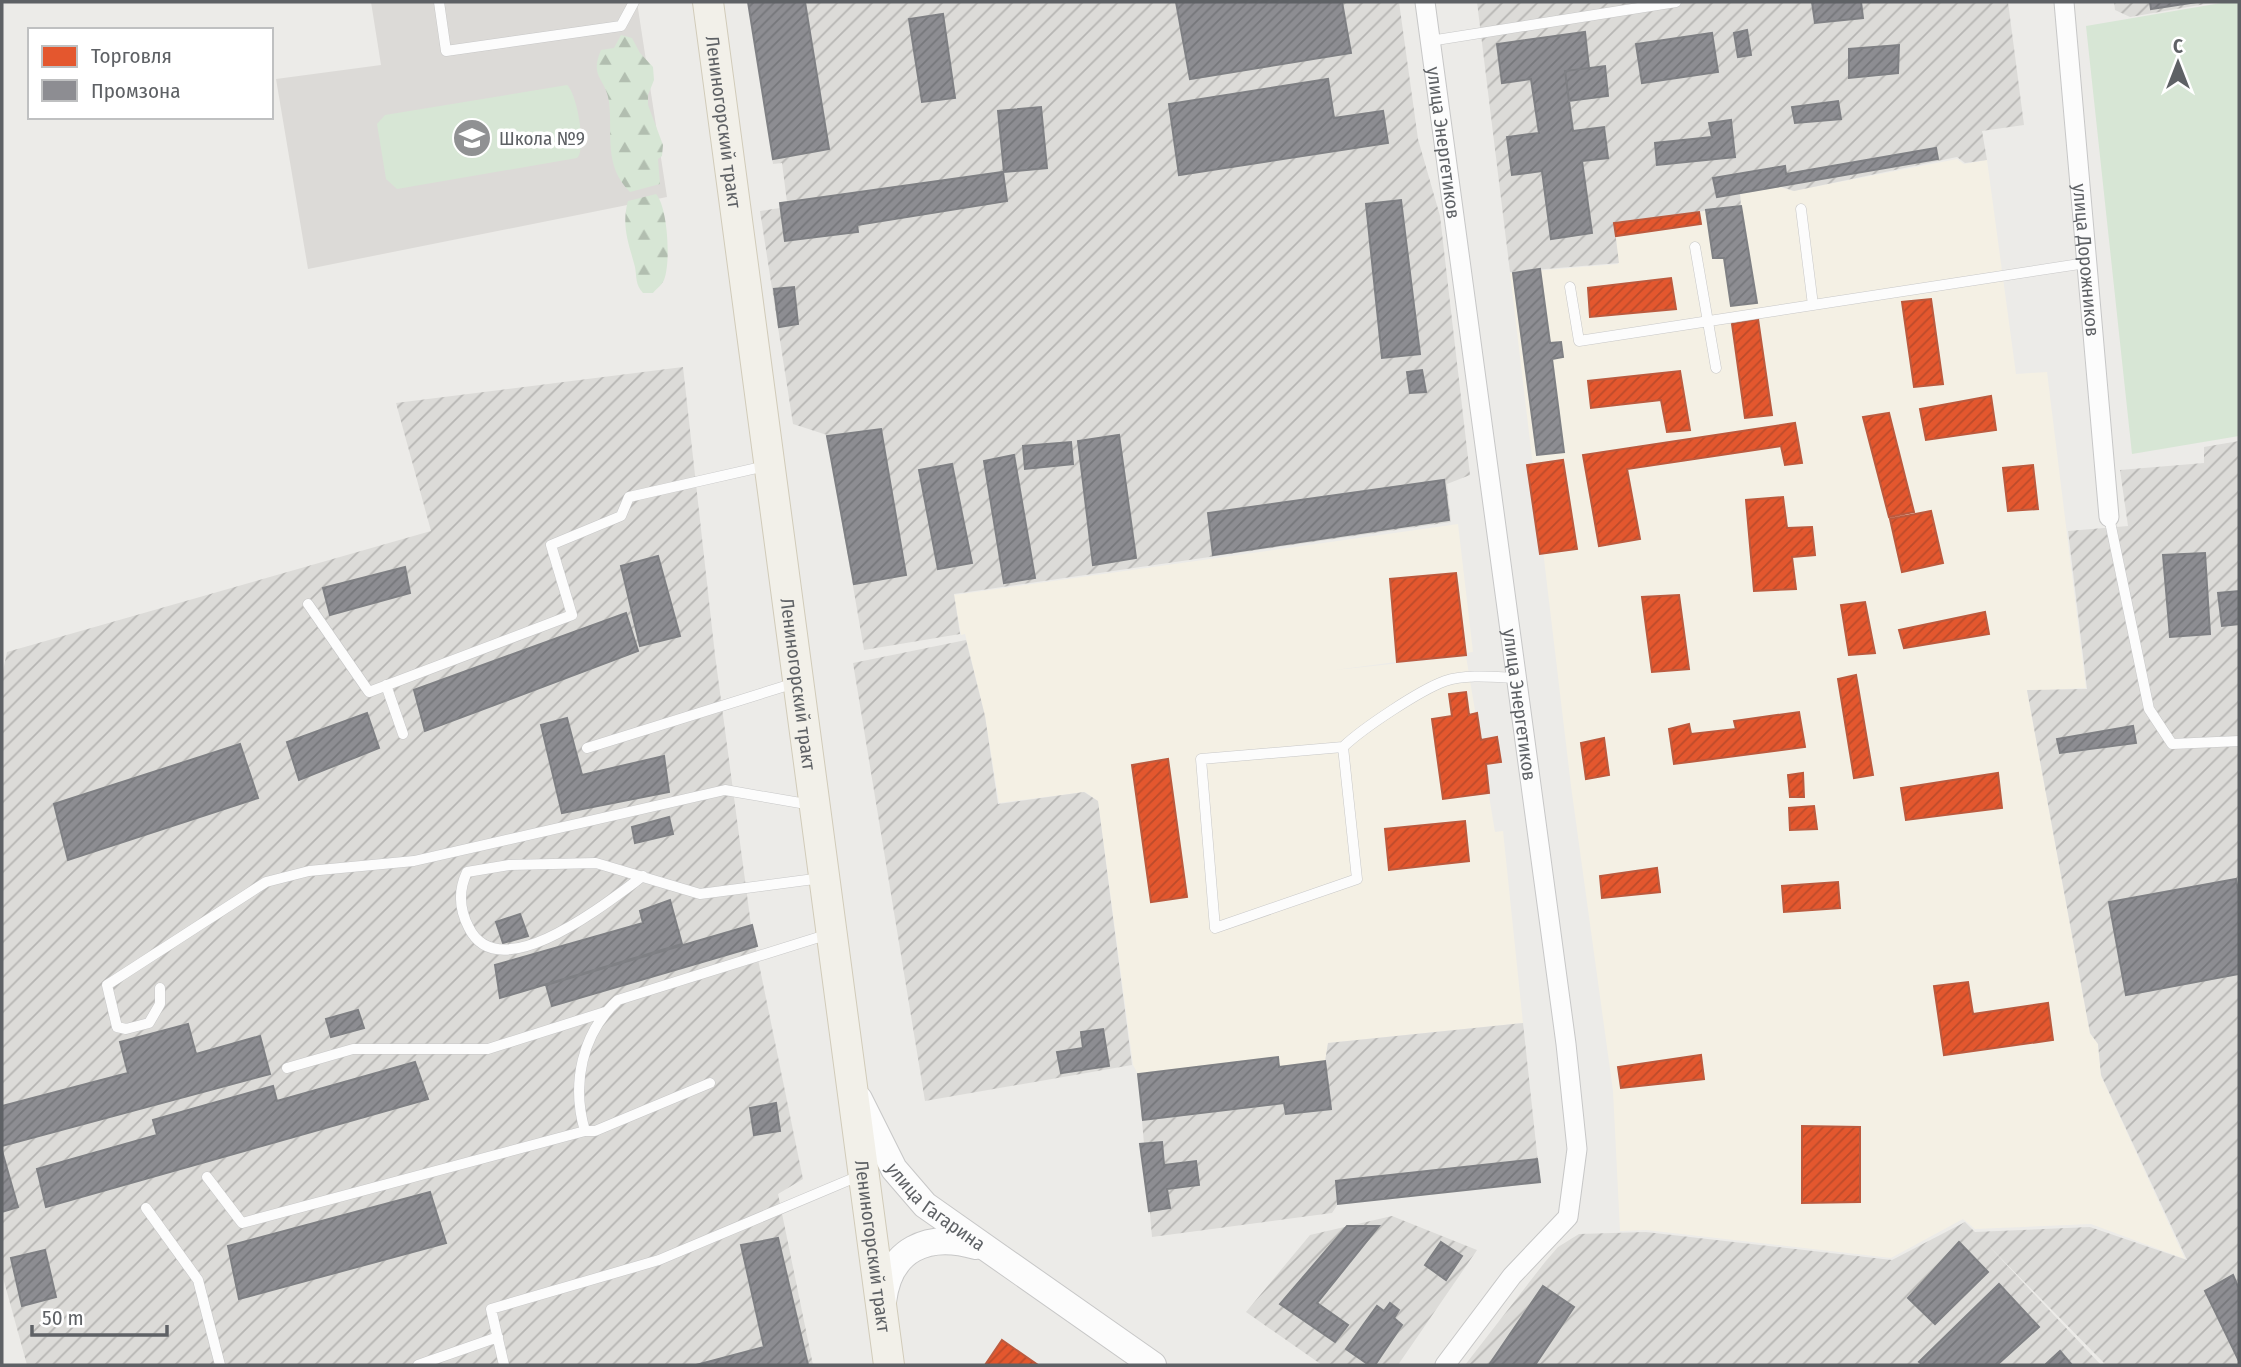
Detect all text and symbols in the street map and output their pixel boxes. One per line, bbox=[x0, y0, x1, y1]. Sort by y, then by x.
legend bbox=[28, 28, 273, 119]
north arrow bbox=[2143, 28, 2213, 98]
street label: Лениногорский тракт bbox=[701, 34, 747, 210]
text: С bbox=[2173, 35, 2183, 58]
text: Торговля bbox=[91, 43, 172, 69]
street label: улица Энергетиков bbox=[1422, 65, 1466, 220]
text: Промзона bbox=[91, 78, 180, 104]
school or university icon: Школа №9 bbox=[451, 117, 493, 159]
place label: Школа №9 bbox=[499, 127, 585, 150]
street label: улица Дорожников bbox=[2068, 183, 2105, 337]
street label: Лениногорский тракт bbox=[776, 596, 821, 772]
street label: улица Энергетиков bbox=[1498, 627, 1542, 782]
street label: Лениногорский тракт bbox=[850, 1159, 896, 1334]
street label: улица Гагарина bbox=[881, 1159, 990, 1255]
scale bar bbox=[32, 1294, 166, 1338]
text: 50 m bbox=[42, 1305, 84, 1331]

